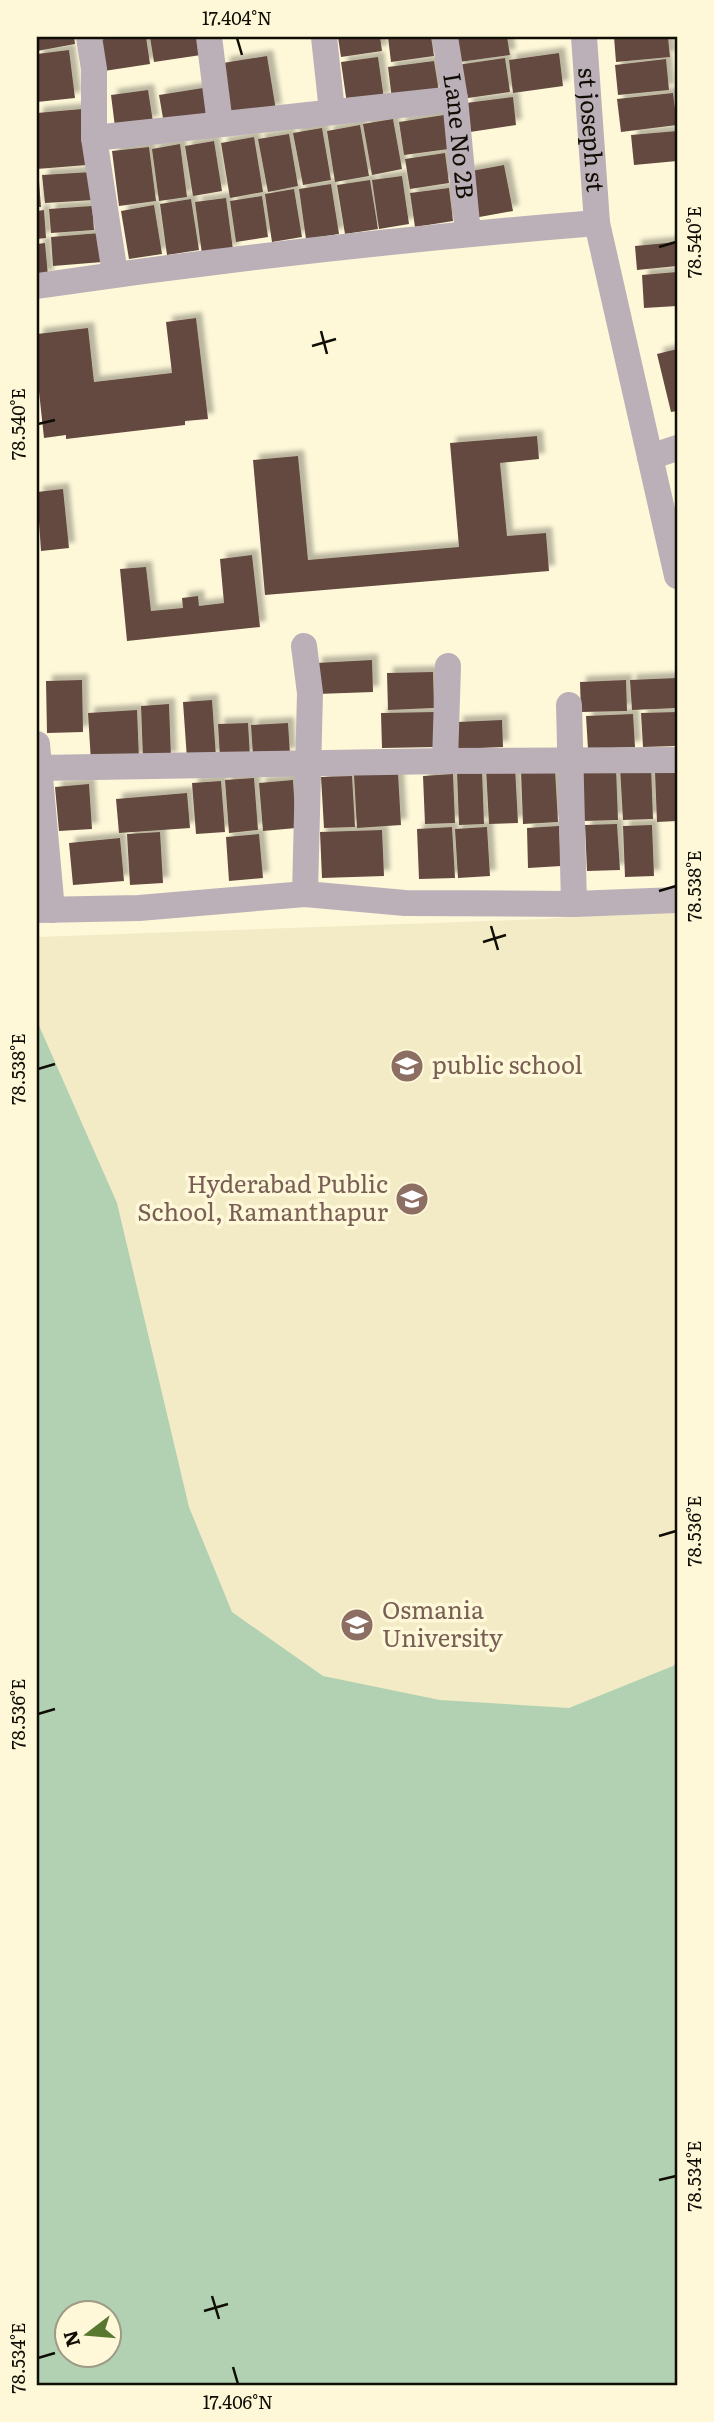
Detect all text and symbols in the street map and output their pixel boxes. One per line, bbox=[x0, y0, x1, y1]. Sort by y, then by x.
text: 17.404°N bbox=[202, 4, 272, 31]
street label: st joseph st bbox=[571, 66, 615, 193]
street label: Lane No 2B bbox=[436, 70, 485, 201]
text: 78.540°E bbox=[680, 206, 707, 278]
text: 78.540°E bbox=[4, 388, 31, 460]
text: 78.538°E bbox=[680, 850, 707, 922]
text: 78.538°E bbox=[4, 1033, 31, 1105]
place label: public school bbox=[432, 1046, 583, 1081]
school or university icon: public school bbox=[388, 1047, 426, 1085]
place label: Hyderabad Public School, Ramanthapur bbox=[137, 1165, 389, 1228]
school or university icon: Hyderabad Public School, Ramanthapur bbox=[393, 1180, 431, 1218]
text: 78.536°E bbox=[680, 1496, 707, 1567]
place label: Osmania University bbox=[382, 1591, 503, 1654]
school or university icon: Osmania University bbox=[338, 1606, 376, 1644]
text: 78.536°E bbox=[4, 1679, 31, 1750]
text: 78.534°E bbox=[680, 2141, 707, 2211]
north arrow bbox=[52, 2300, 122, 2370]
text: 78.534°E bbox=[4, 2323, 31, 2393]
text: N bbox=[55, 2327, 86, 2350]
text: 17.406°N bbox=[203, 2388, 273, 2415]

